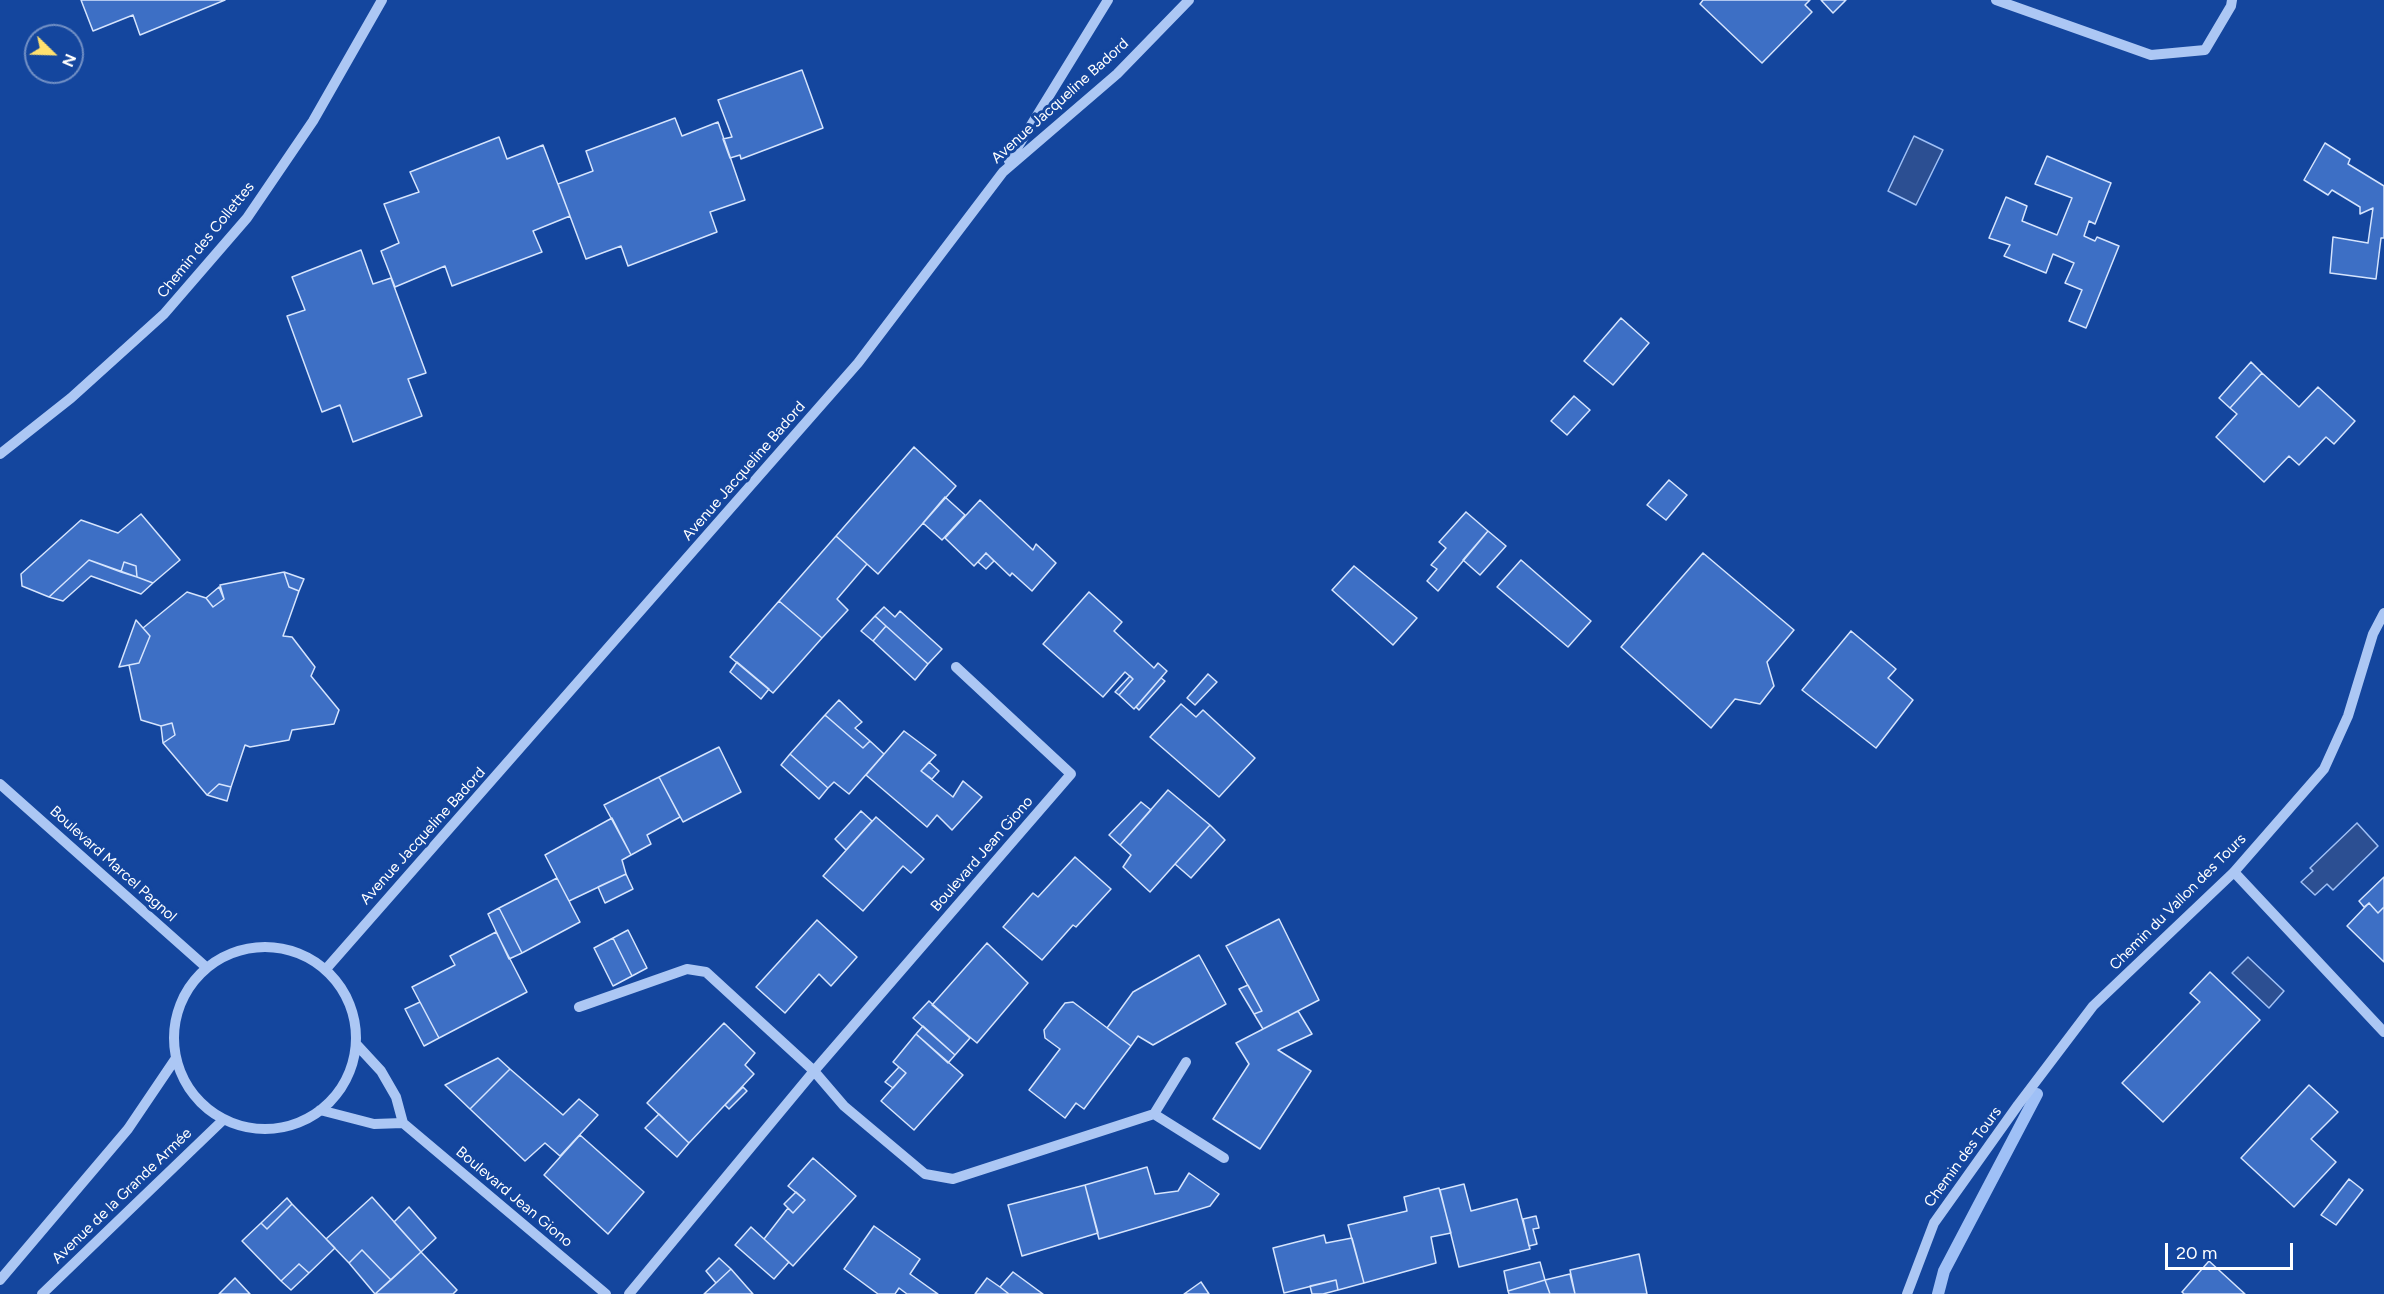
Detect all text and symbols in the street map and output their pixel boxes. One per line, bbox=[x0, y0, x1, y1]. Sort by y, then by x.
north arrow bbox=[24, 24, 84, 84]
street label: Avenue Jacqueline Badord bbox=[988, 35, 1132, 167]
text: N bbox=[58, 51, 80, 70]
street label: Chemin des Collettes bbox=[154, 178, 258, 302]
street label: Avenue Jacqueline Badord bbox=[679, 398, 809, 544]
street label: Avenue Jacqueline Badord bbox=[357, 764, 489, 908]
street label: Boulevard Jean Giono bbox=[927, 793, 1037, 915]
street label: Boulevard Marcel Pagnol bbox=[46, 802, 180, 926]
street label: Chemin du Vallon des Tours bbox=[2106, 830, 2250, 974]
street label: Chemin des Tours bbox=[1920, 1103, 2006, 1211]
street label: Avenue de la Grande Armée bbox=[48, 1124, 196, 1268]
street label: Boulevard Jean Giono bbox=[452, 1143, 576, 1251]
scale bar bbox=[2168, 1231, 2296, 1269]
text: 20 m bbox=[2176, 1242, 2217, 1264]

